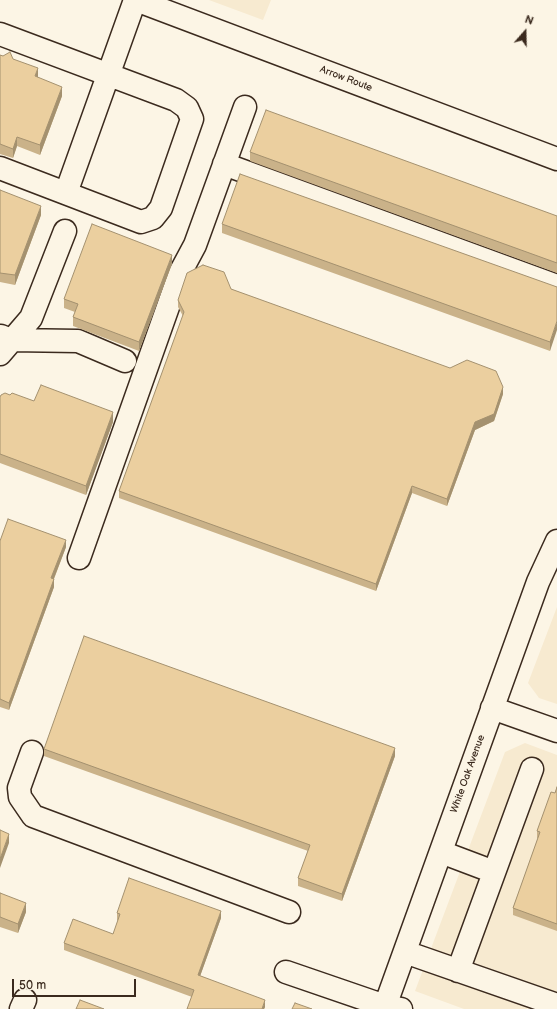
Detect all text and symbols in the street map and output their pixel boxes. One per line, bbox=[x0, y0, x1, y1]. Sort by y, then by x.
north arrow bbox=[505, 12, 545, 52]
text: N bbox=[523, 13, 535, 28]
street label: Arrow Route bbox=[318, 64, 374, 94]
street label: White Oak Avenue bbox=[448, 733, 488, 815]
scale bar bbox=[14, 971, 138, 997]
text: 50 m bbox=[19, 978, 46, 993]

